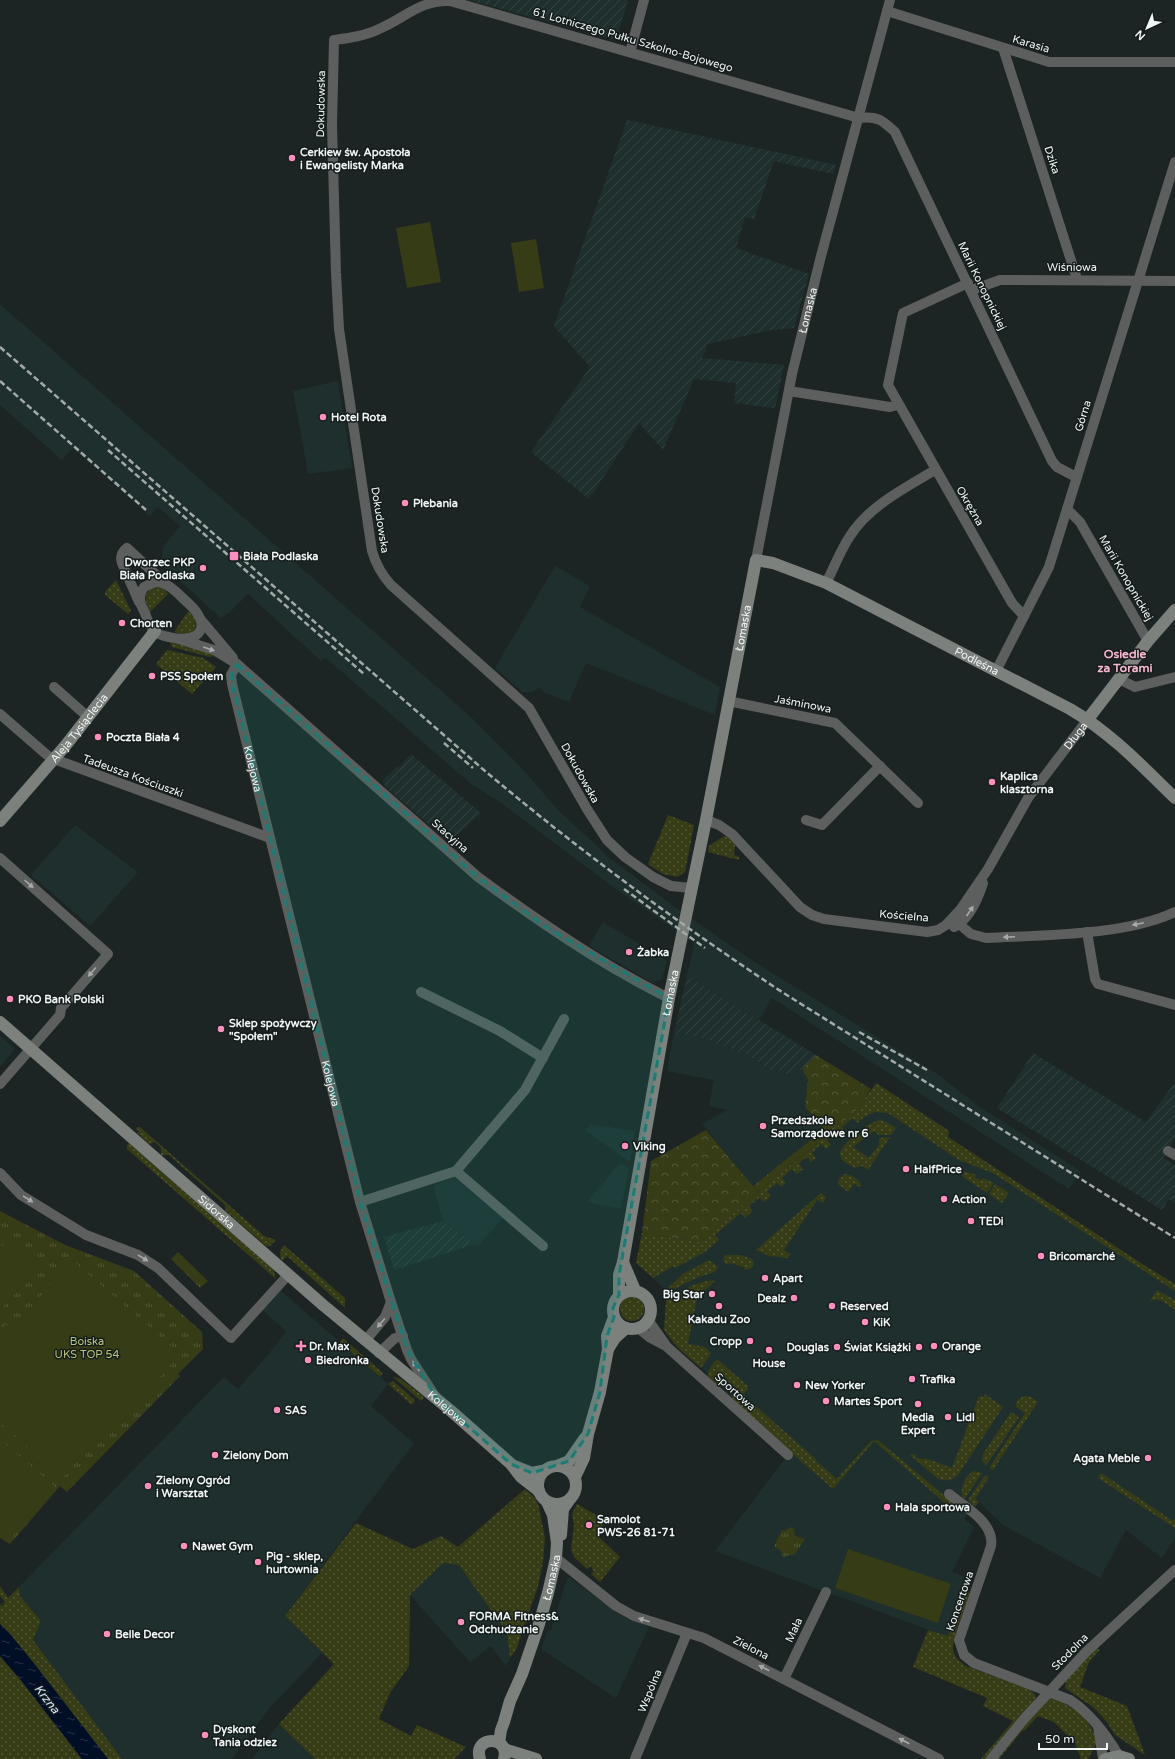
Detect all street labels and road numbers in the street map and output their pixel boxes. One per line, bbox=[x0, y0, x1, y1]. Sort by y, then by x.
street label: 61 Lotniczego Pułku Szkolno-Bojowego bbox=[532, 5, 735, 75]
street label: Karasia bbox=[1011, 32, 1051, 56]
street label: Dokudowska bbox=[314, 70, 328, 138]
street label: Dzika bbox=[1041, 144, 1063, 176]
street label: Marii Konopnickiej bbox=[955, 240, 1009, 333]
street label: Wiśniowa bbox=[1047, 261, 1097, 274]
street label: Łomaska bbox=[796, 286, 820, 335]
street label: Górna bbox=[1072, 399, 1094, 433]
street label: Okrężna bbox=[954, 484, 986, 528]
street label: Dokudowska bbox=[368, 486, 392, 554]
street label: Marii Konopnickiej bbox=[1096, 533, 1156, 623]
street label: Łomaska bbox=[732, 604, 754, 652]
street label: Podleśna bbox=[953, 644, 1001, 678]
street label: Aleja Tysiąclecia bbox=[47, 691, 110, 765]
street label: Jaśminowa bbox=[773, 692, 833, 716]
street label: Długa bbox=[1061, 719, 1090, 752]
street label: Dokudowska bbox=[558, 741, 602, 805]
street label: Kolejowa bbox=[241, 744, 265, 793]
street label: Tadeusza Kościuszki bbox=[81, 752, 185, 800]
street label: Stacyjna bbox=[429, 817, 471, 855]
street label: Kościelna bbox=[879, 907, 929, 925]
street label: Łomaska bbox=[660, 968, 681, 1017]
street label: Kolejowa bbox=[319, 1059, 343, 1108]
street label: Sidorska bbox=[196, 1192, 238, 1231]
street label: Sportowa bbox=[712, 1370, 758, 1414]
street label: Kolejowa bbox=[425, 1388, 470, 1428]
street label: Łomaska bbox=[540, 1554, 563, 1602]
street label: Koncertowa bbox=[944, 1569, 976, 1633]
street label: Mała bbox=[783, 1616, 805, 1644]
street label: Stodolna bbox=[1049, 1631, 1091, 1673]
street label: Zielona bbox=[731, 1634, 771, 1662]
street label: Wspólna bbox=[636, 1668, 664, 1714]

